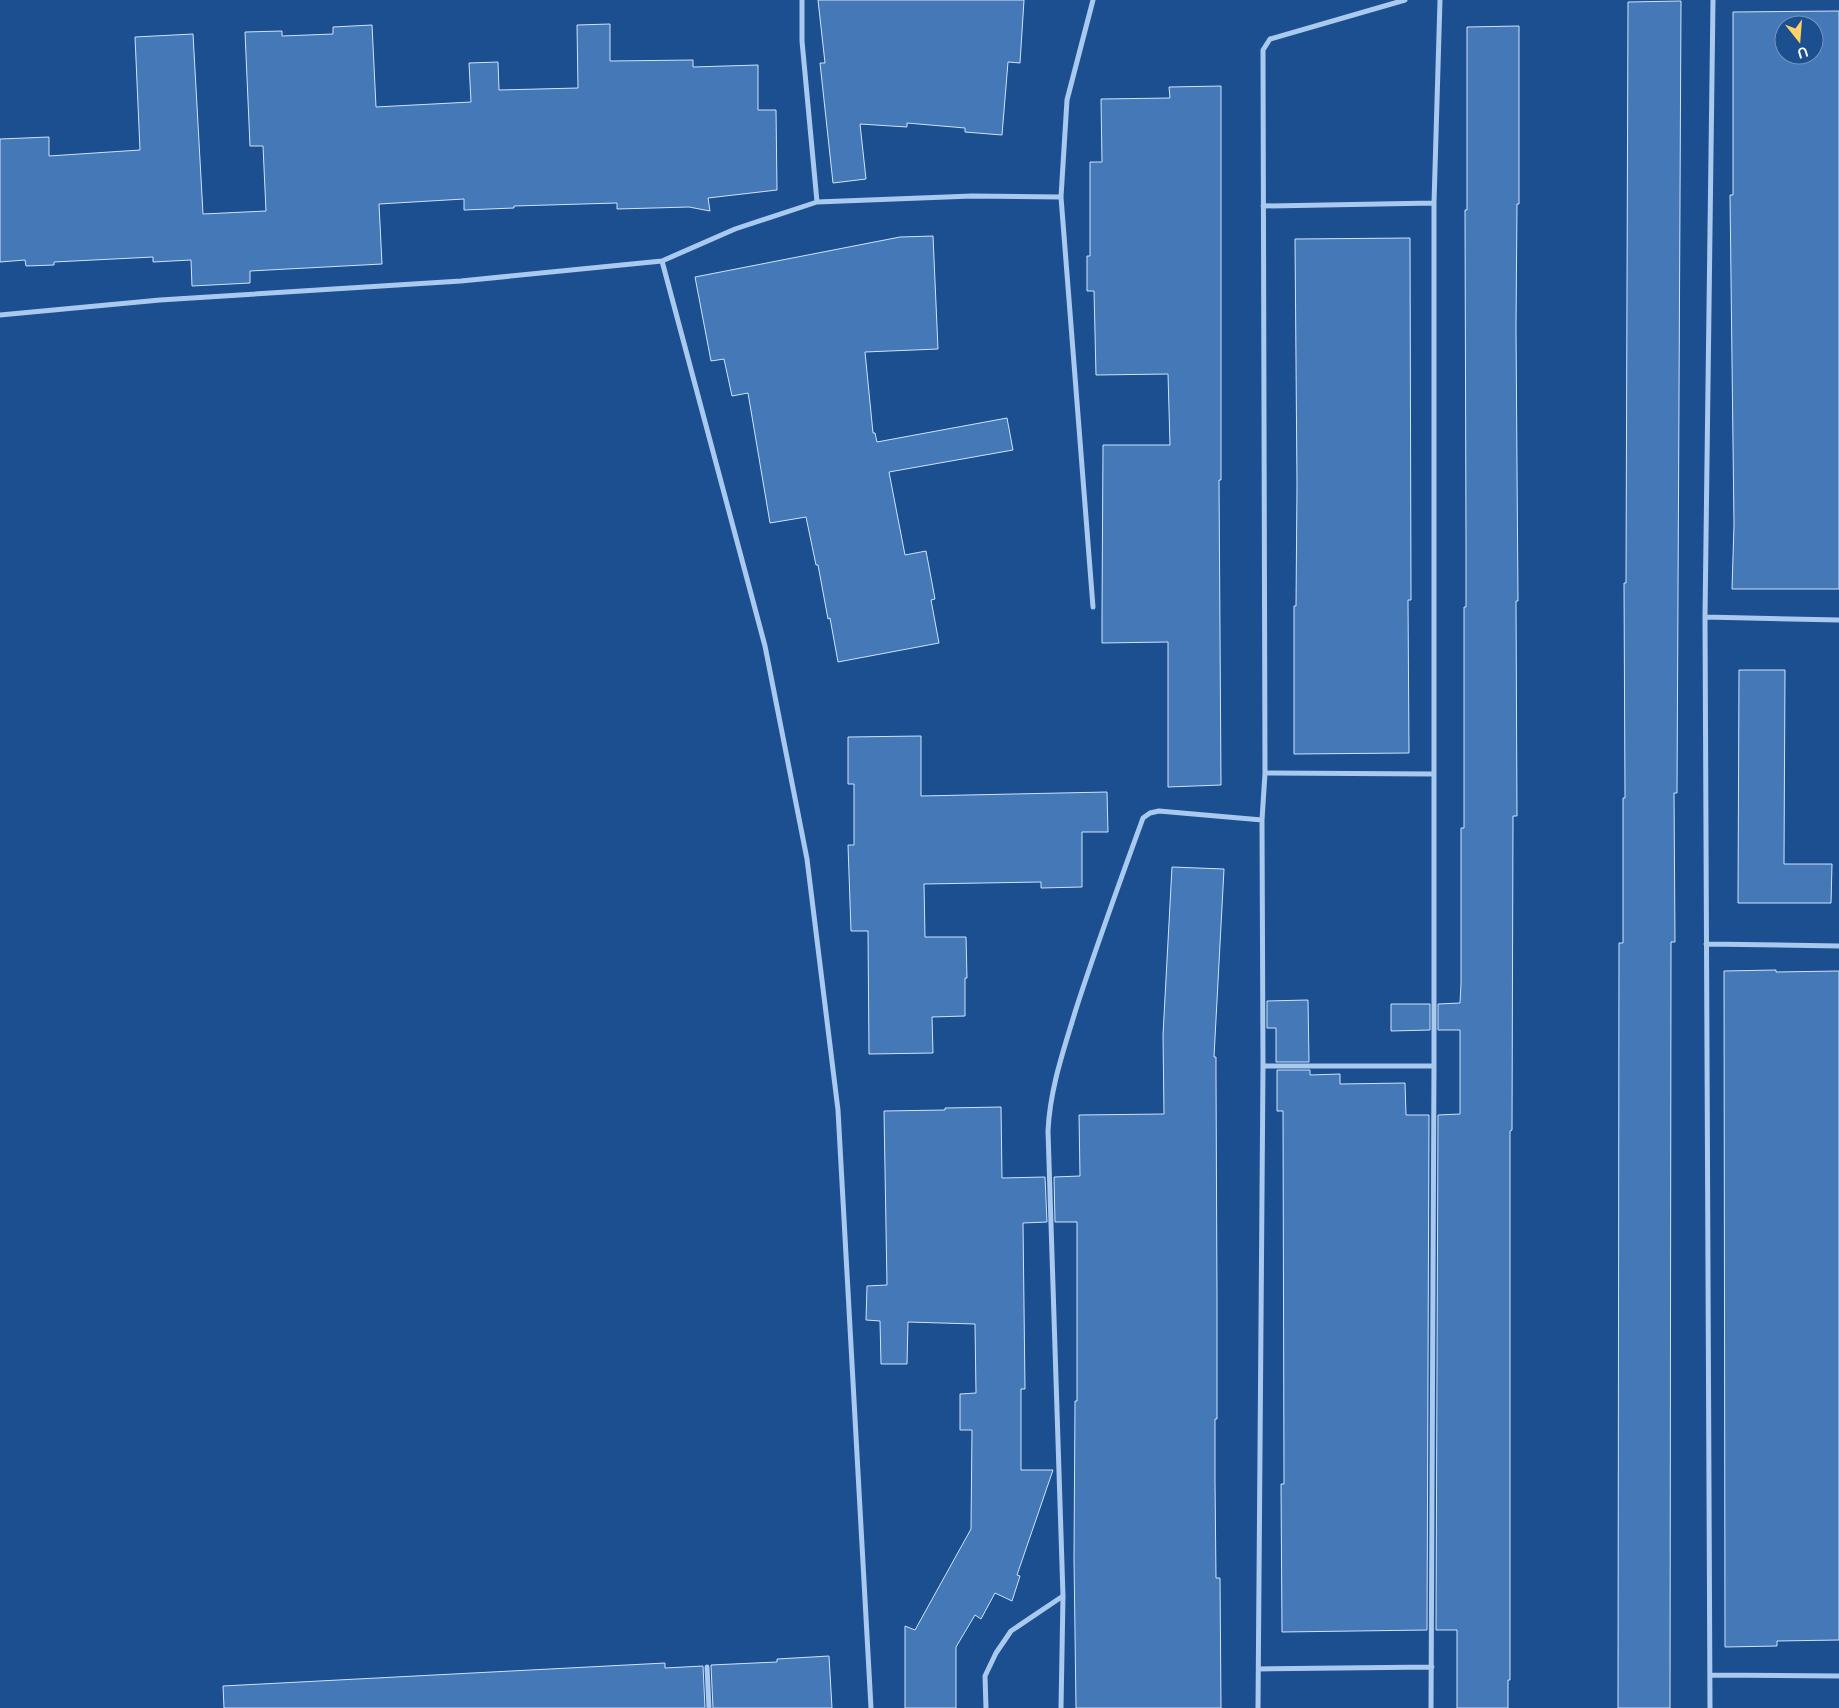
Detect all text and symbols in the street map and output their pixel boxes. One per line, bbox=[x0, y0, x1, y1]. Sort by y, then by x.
north arrow bbox=[1774, 15, 1824, 65]
text: U bbox=[1795, 43, 1810, 63]

